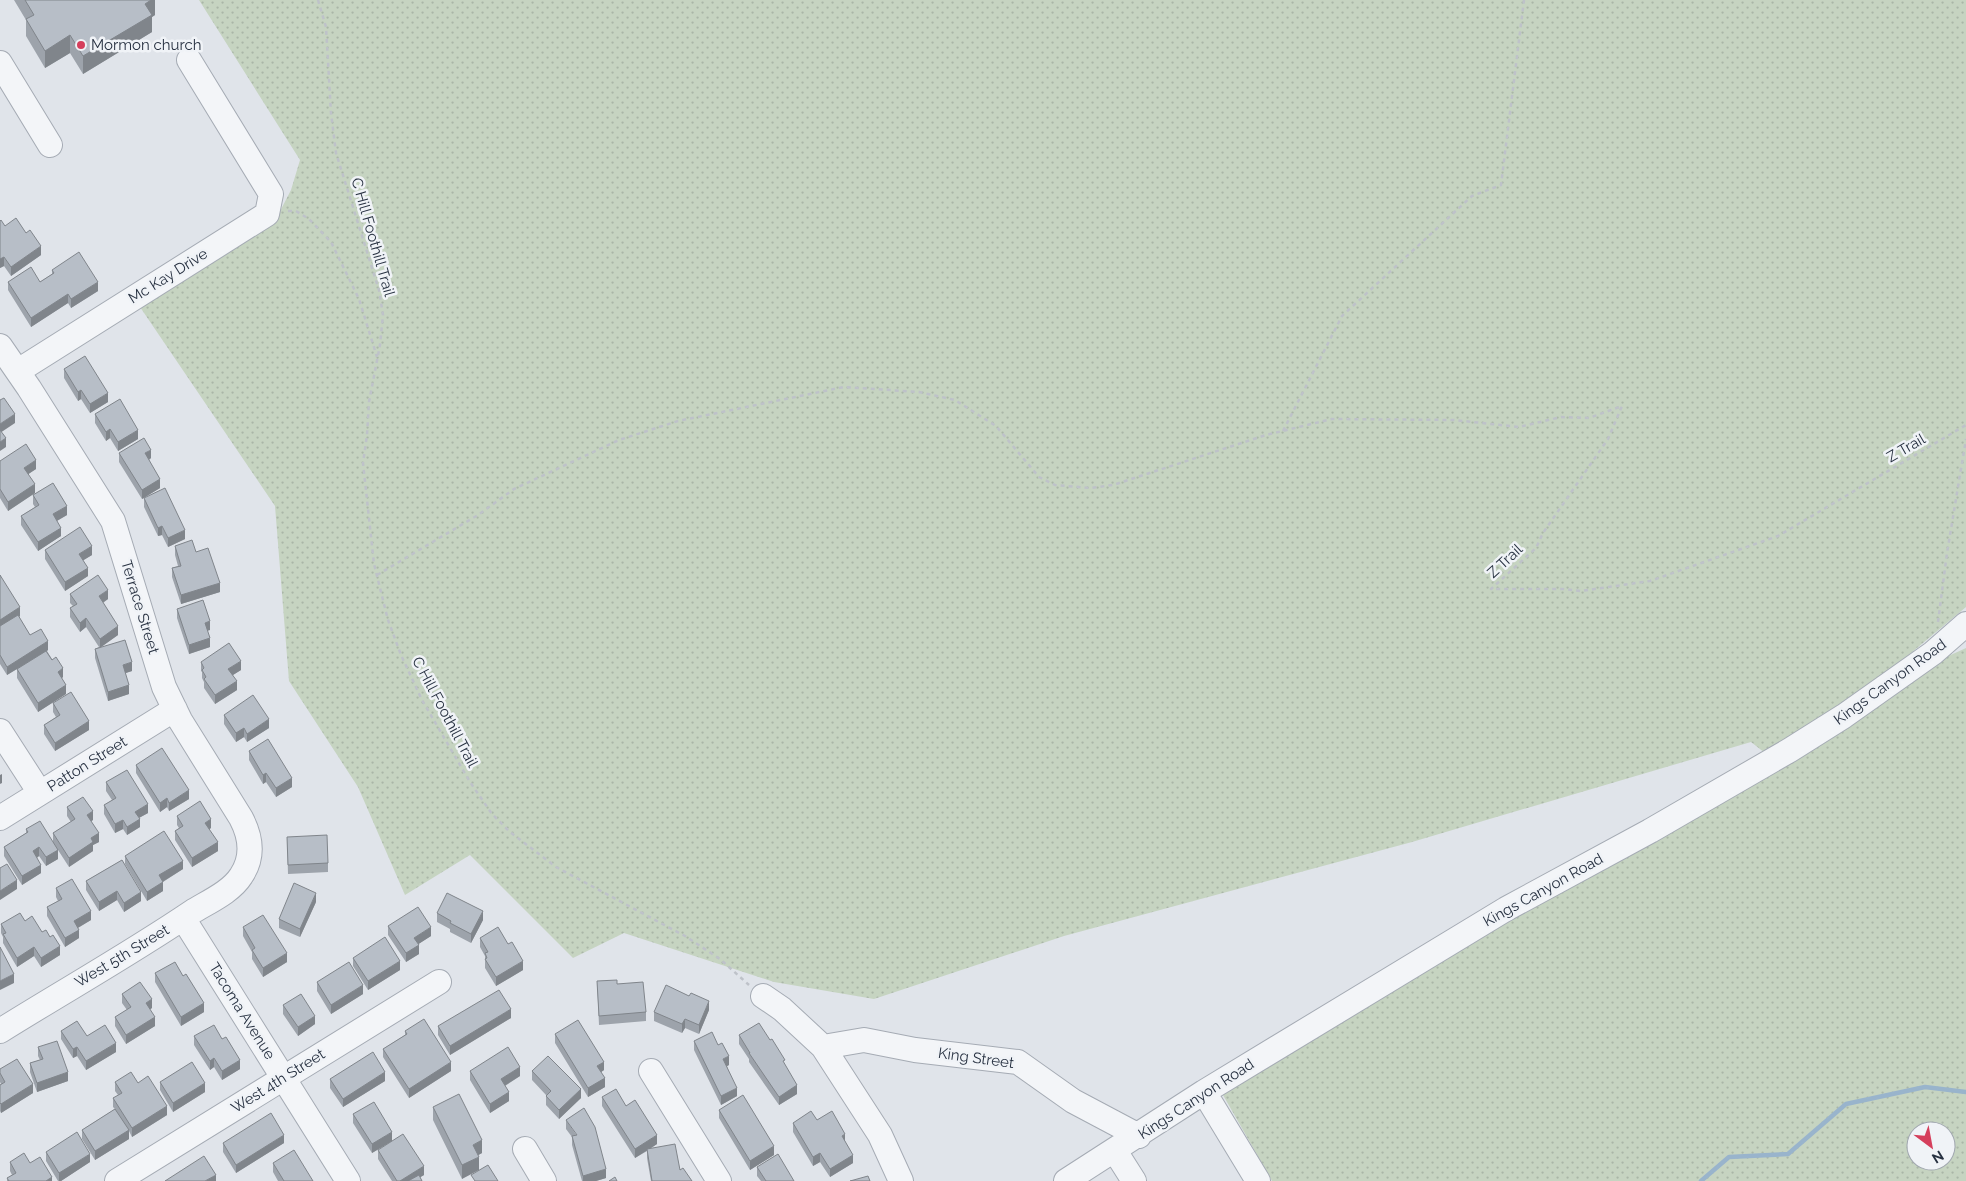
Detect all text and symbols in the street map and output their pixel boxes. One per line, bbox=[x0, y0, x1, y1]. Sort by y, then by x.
place label: Mormon church bbox=[91, 36, 201, 54]
marker: Mormon church bbox=[75, 39, 87, 51]
street label: C Hill Foothill Trail bbox=[347, 176, 399, 299]
street label: Mc Kay Drive bbox=[125, 244, 211, 307]
street label: Z Trail bbox=[1884, 429, 1929, 466]
street label: Z Trail bbox=[1484, 540, 1527, 582]
street label: Terrace Street bbox=[117, 558, 163, 656]
street label: Kings Canyon Road bbox=[1830, 635, 1950, 729]
street label: C Hill Foothill Trail bbox=[408, 654, 482, 771]
street label: Patton Street bbox=[44, 732, 130, 796]
street label: Kings Canyon Road bbox=[1480, 850, 1606, 930]
street label: West 5th Street bbox=[72, 921, 172, 991]
street label: Tacoma Avenue bbox=[205, 959, 279, 1063]
street label: King Street bbox=[937, 1044, 1015, 1072]
street label: West 4th Street bbox=[228, 1045, 328, 1117]
street label: Kings Canyon Road bbox=[1135, 1055, 1257, 1143]
north arrow bbox=[1906, 1121, 1956, 1171]
text: N bbox=[1929, 1147, 1947, 1167]

